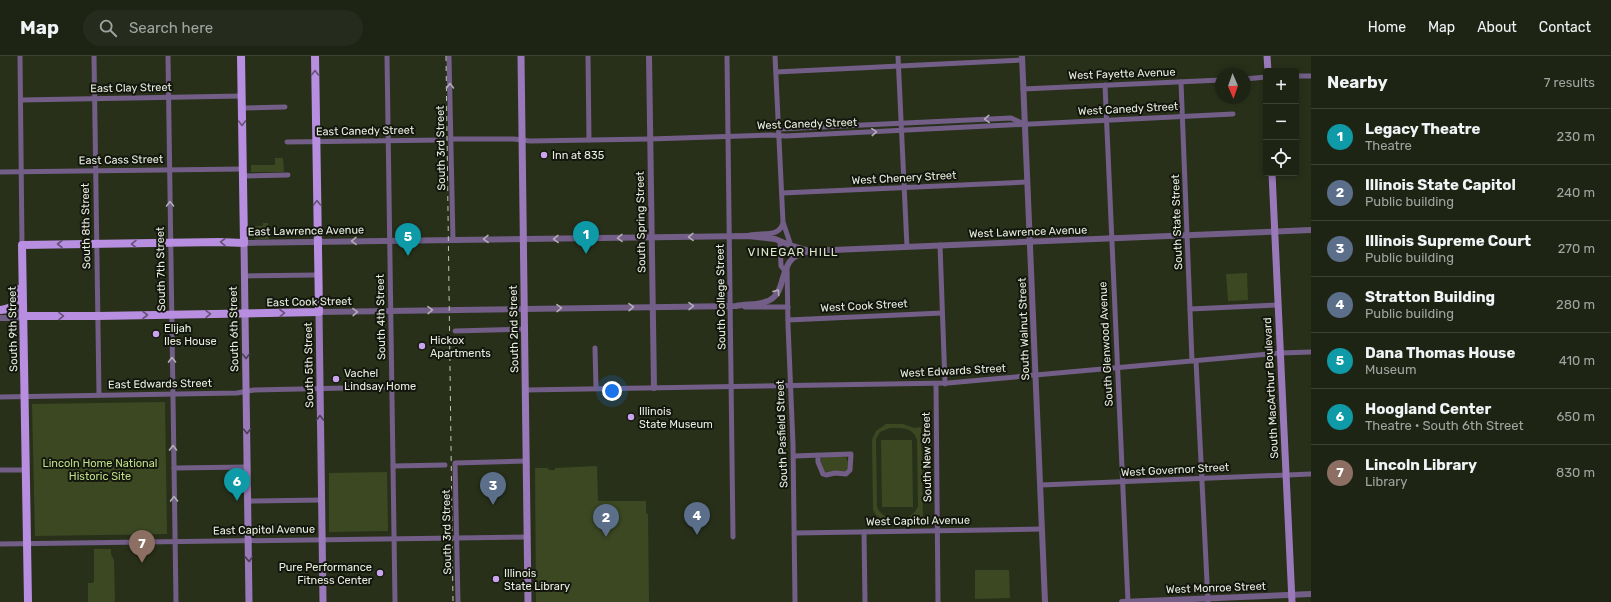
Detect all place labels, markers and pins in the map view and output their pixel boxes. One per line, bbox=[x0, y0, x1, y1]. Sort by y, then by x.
place label: Inn at 835 bbox=[552, 149, 605, 162]
marker: Inn at 835 bbox=[539, 150, 549, 160]
pin: 1 bbox=[573, 221, 599, 254]
pin: 5 bbox=[395, 223, 421, 256]
place label: Elijah Iles House bbox=[164, 322, 217, 348]
marker: Elijah Iles House bbox=[151, 329, 161, 339]
place label: Hickox Apartments bbox=[430, 334, 491, 360]
marker: Hickox Apartments bbox=[417, 341, 427, 351]
place label: Vachel Lindsay Home bbox=[344, 367, 416, 393]
marker: Vachel Lindsay Home bbox=[331, 374, 341, 384]
place label: Illinois State Museum bbox=[639, 405, 713, 431]
marker: Illinois State Museum bbox=[626, 412, 636, 422]
pin: 6 bbox=[224, 468, 250, 501]
pin: 3 bbox=[480, 472, 506, 505]
pin: 4 bbox=[684, 502, 710, 535]
pin: 2 bbox=[593, 504, 619, 537]
pin: 7 bbox=[129, 530, 155, 563]
place label: Pure Performance Fitness Center bbox=[279, 561, 373, 587]
place label: Illinois State Library bbox=[504, 567, 570, 593]
marker: Pure Performance Fitness Center bbox=[375, 568, 385, 578]
marker: Illinois State Library bbox=[491, 574, 501, 584]

